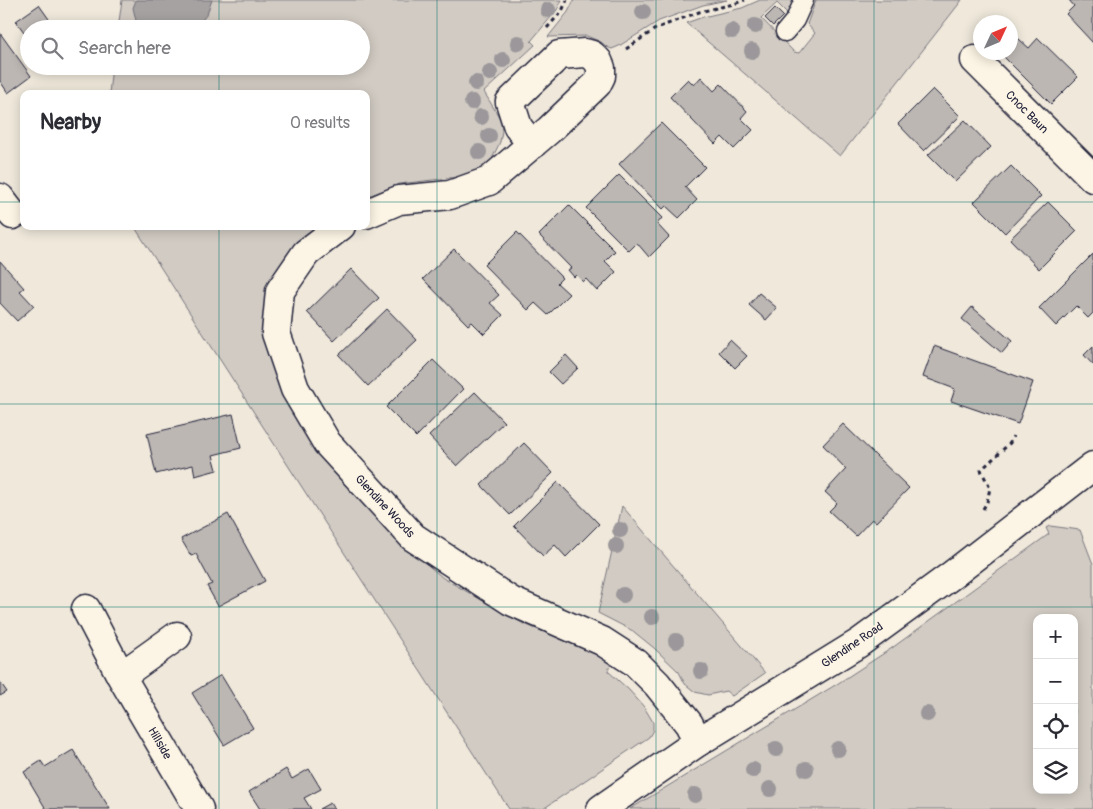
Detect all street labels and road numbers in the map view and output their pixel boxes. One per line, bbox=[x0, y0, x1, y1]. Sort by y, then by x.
street label: Cnoc Baun bbox=[1002, 88, 1051, 137]
street label: Glendine Woods bbox=[352, 472, 418, 541]
street label: Glendine Road bbox=[819, 619, 886, 672]
street label: Hillside bbox=[144, 724, 175, 762]

